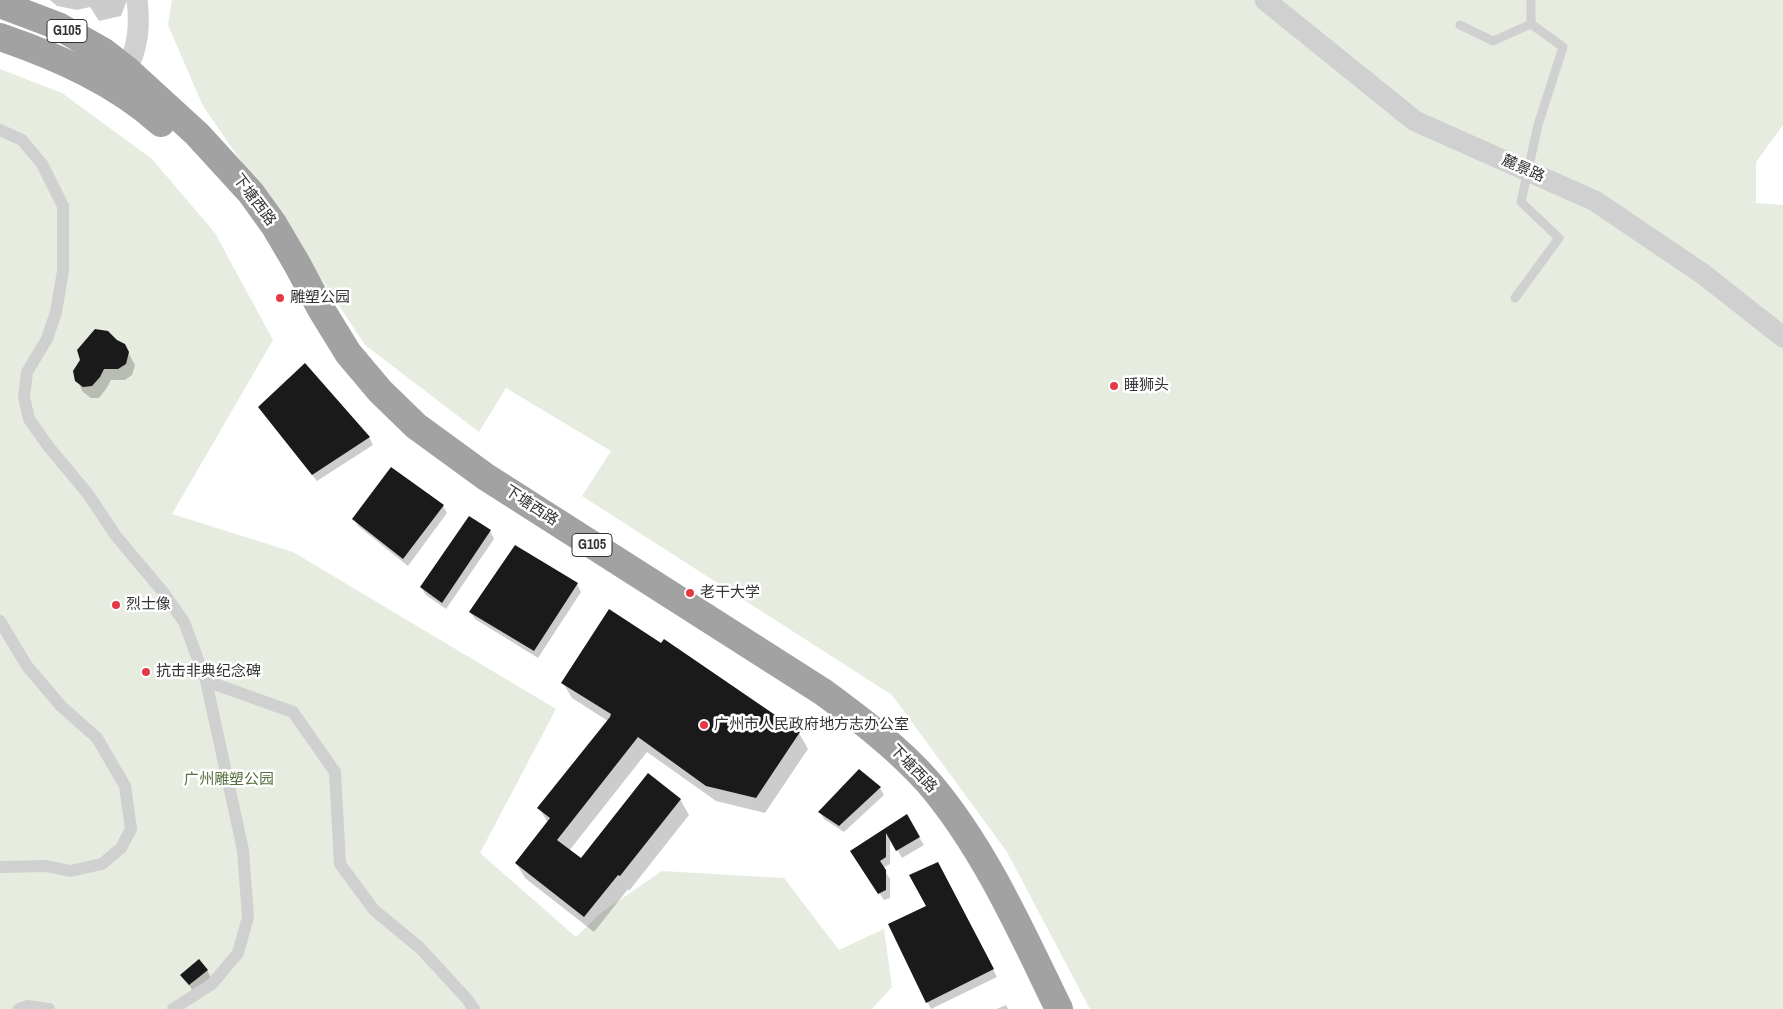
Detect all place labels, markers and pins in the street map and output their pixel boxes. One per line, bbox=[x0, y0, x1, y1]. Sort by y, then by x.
place label: 雕塑公园 bbox=[290, 289, 350, 307]
marker: 雕塑公园 bbox=[274, 292, 286, 304]
place label: 睡狮头 bbox=[1124, 377, 1169, 395]
marker: 睡狮头 bbox=[1108, 380, 1120, 392]
place label: 老干大学 bbox=[700, 584, 760, 602]
marker: 老干大学 bbox=[684, 587, 696, 599]
place label: 烈士像 bbox=[126, 596, 171, 614]
marker: 烈士像 bbox=[110, 599, 122, 611]
place label: 抗击非典纪念碑 bbox=[156, 663, 261, 681]
marker: 抗击非典纪念碑 bbox=[140, 666, 152, 678]
place label: 广州市人民政府地方志办公室 bbox=[714, 716, 909, 734]
marker: 广州市人民政府地方志办公室 bbox=[698, 719, 710, 731]

